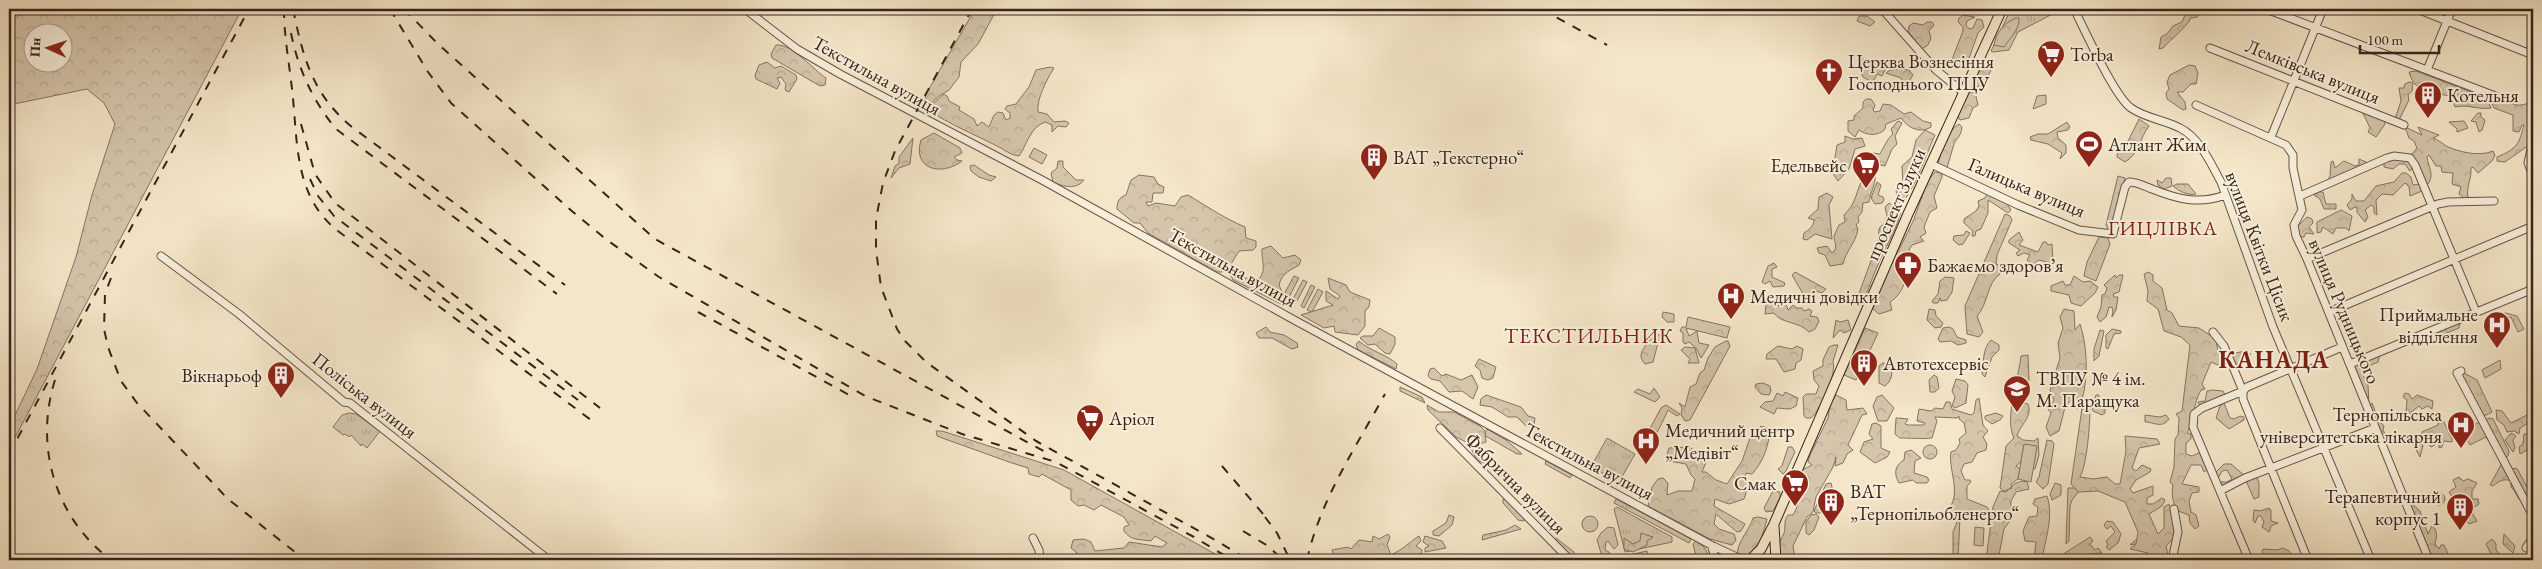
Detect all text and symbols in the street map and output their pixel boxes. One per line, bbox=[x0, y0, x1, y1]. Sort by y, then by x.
north arrow bbox=[22, 22, 72, 72]
scale bar bbox=[2360, 22, 2438, 54]
street label: Текстильна вулиця bbox=[808, 30, 946, 121]
text: 100 m bbox=[2367, 30, 2404, 49]
street label: Лемківська вулиця bbox=[2242, 33, 2384, 110]
text: Пн bbox=[26, 37, 45, 57]
supermarket icon: Torba bbox=[2036, 39, 2066, 78]
place label: Torba bbox=[2070, 42, 2114, 67]
place label: Церква Вознесіння Господнього ПЦУ bbox=[1848, 49, 1994, 96]
church icon: Церква Вознесіння Господнього ПЦУ bbox=[1814, 57, 1844, 96]
building icon: Котельня bbox=[2413, 80, 2443, 119]
place label: Котельня bbox=[2447, 83, 2519, 108]
sports icon: Атлант Жим bbox=[2074, 129, 2104, 168]
place label: Атлант Жим bbox=[2107, 132, 2207, 157]
building icon: ВАТ „Текстерно“ bbox=[1359, 142, 1389, 181]
street label: проспект Злуки bbox=[1860, 144, 1931, 264]
place label: ВАТ „Текстерно“ bbox=[1393, 145, 1524, 170]
supermarket icon: Едельвейс bbox=[1851, 150, 1881, 189]
street label: Галицька вулиця bbox=[1964, 152, 2090, 224]
place label: Едельвейс bbox=[1770, 153, 1847, 178]
street label: вулиця Квітки Цісик bbox=[2219, 168, 2300, 325]
district label: ГИЦЛІВКА bbox=[2108, 215, 2218, 241]
street label: Текстильна вулиця bbox=[1164, 222, 1302, 313]
street label: вулиця Рудницького bbox=[2303, 235, 2386, 387]
pharmacy icon: Бажаємо здоровʼя bbox=[1893, 250, 1923, 289]
place label: Бажаємо здоровʼя bbox=[1927, 253, 2064, 278]
hospital icon: Медичні довідки bbox=[1716, 281, 1746, 320]
place label: Медичні довідки bbox=[1750, 284, 1878, 309]
place label: Приймальне відділення bbox=[2379, 302, 2479, 349]
hospital icon: Приймальне відділення bbox=[2482, 310, 2512, 349]
district label: ТЕКСТИЛЬНИК bbox=[1504, 322, 1674, 349]
district label: КАНАДА bbox=[2219, 344, 2329, 375]
street label: Поліська вулиця bbox=[307, 347, 423, 445]
building icon: Автотехсервіс bbox=[1849, 348, 1879, 387]
place label: Автотехсервіс bbox=[1882, 351, 1989, 376]
building icon: Вікнарьоф bbox=[266, 360, 296, 399]
place label: Вікнарьоф bbox=[182, 363, 262, 388]
place label: ТВПУ № 4 ім. М. Паращука bbox=[2036, 366, 2146, 413]
school or university icon: ТВПУ № 4 ім. М. Паращука bbox=[2002, 374, 2032, 413]
place label: Тернопільська університетська лікарня bbox=[2260, 402, 2442, 449]
supermarket icon: Аріол bbox=[1075, 403, 1105, 442]
place label: Аріол bbox=[1108, 406, 1155, 431]
hospital icon: Тернопільська університетська лікарня bbox=[2446, 410, 2476, 449]
street label: Текстильна вулиця bbox=[1520, 417, 1658, 506]
place label: Медичний центр „Медівіт“ bbox=[1665, 418, 1795, 465]
hospital icon: Медичний центр „Медівіт“ bbox=[1631, 426, 1661, 465]
street label: Фабрична вулиця bbox=[1460, 427, 1572, 540]
supermarket icon: Смак bbox=[1780, 468, 1810, 507]
place label: Смак bbox=[1734, 471, 1776, 496]
place label: ВАТ „Тернопільобленерго“ bbox=[1850, 479, 2020, 526]
place label: Терапевтичний корпус 1 bbox=[2324, 484, 2441, 531]
building icon: ВАТ „Тернопільобленерго“ bbox=[1816, 487, 1846, 526]
building icon: Терапевтичний корпус 1 bbox=[2445, 492, 2475, 531]

